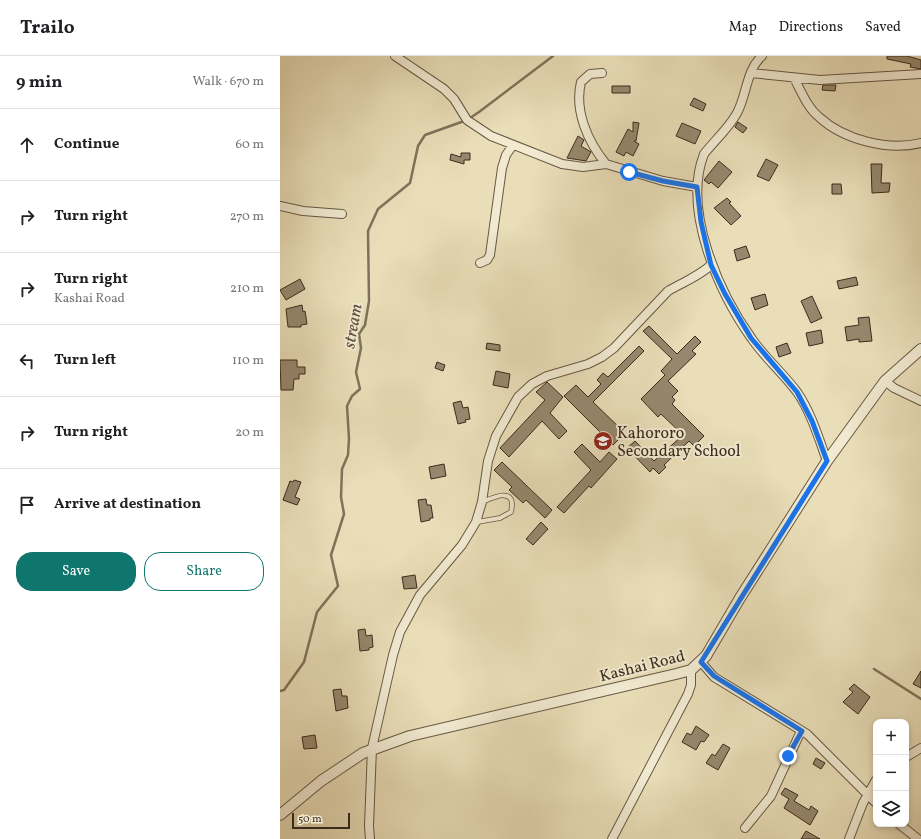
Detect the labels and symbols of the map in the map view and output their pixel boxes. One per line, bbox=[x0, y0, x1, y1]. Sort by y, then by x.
route start bbox=[620, 163, 638, 181]
water label: stream bbox=[338, 302, 369, 350]
place label: Kahororo Secondary School bbox=[617, 423, 741, 463]
school or university icon: Kahororo Secondary School bbox=[592, 430, 614, 452]
street label: Kashai Road bbox=[597, 646, 688, 688]
route end bbox=[779, 747, 797, 765]
scale bar bbox=[292, 811, 350, 830]

